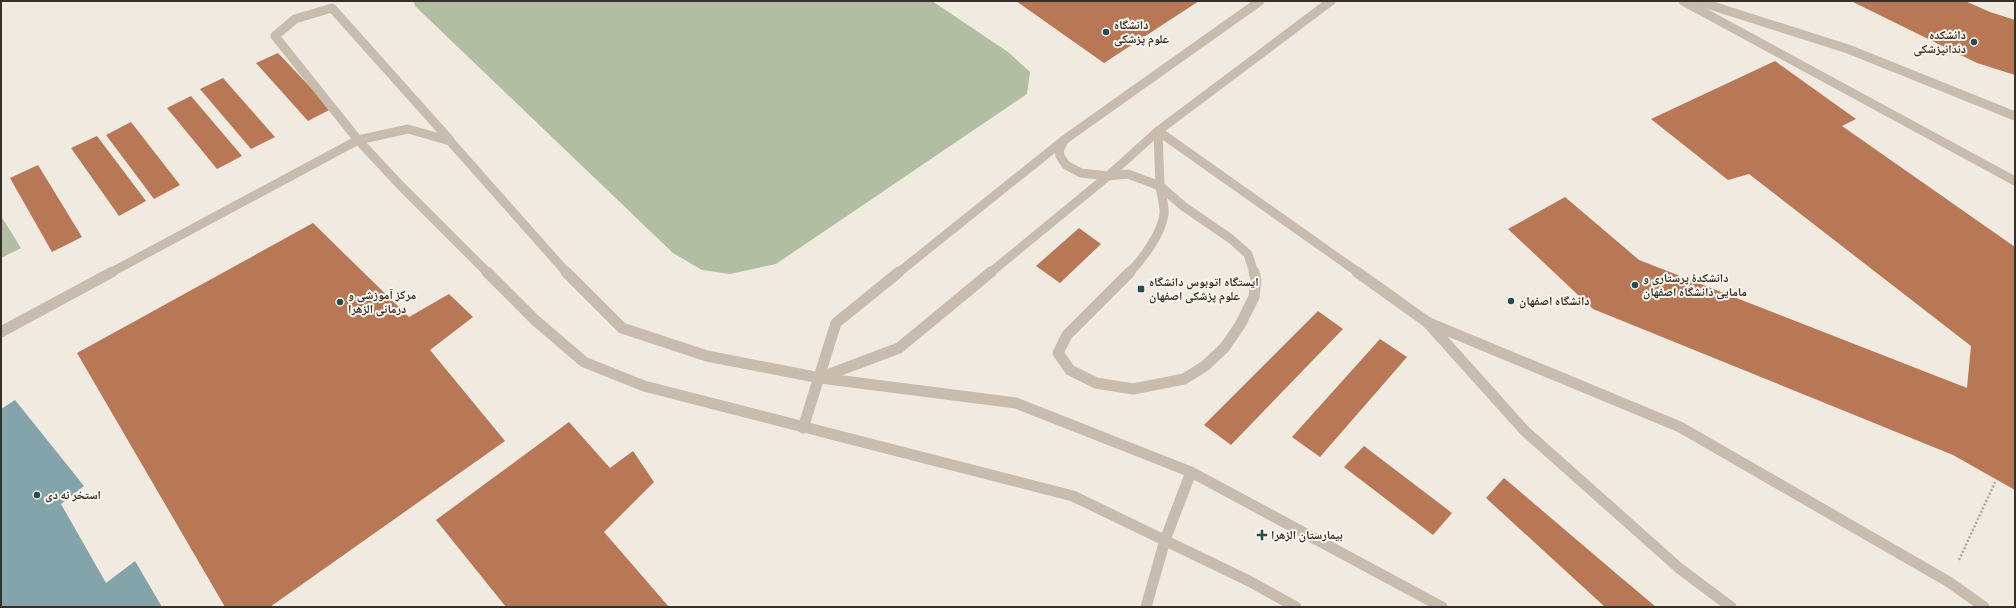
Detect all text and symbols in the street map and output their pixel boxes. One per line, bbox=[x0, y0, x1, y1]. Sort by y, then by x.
place label: دانشگاه علوم پزشکی bbox=[1114, 17, 1169, 47]
marker: دانشگاه علوم پزشکی bbox=[1101, 27, 1111, 37]
place label: دانشکده دندانپزشکی bbox=[1914, 27, 1966, 57]
marker: دانشکده دندانپزشکی bbox=[1969, 37, 1979, 47]
place label: دانشکدهٔ پرستاری و مامایی دانشگاه اصفهان bbox=[1643, 270, 1747, 300]
place label: ایستگاه اتوبوس دانشگاه علوم پزشکی اصفهان bbox=[1149, 274, 1259, 304]
marker: دانشکدهٔ پرستاری و مامایی دانشگاه اصفهان bbox=[1630, 280, 1640, 290]
marker: ایستگاه اتوبوس دانشگاه علوم پزشکی اصفهان bbox=[1136, 284, 1146, 294]
place label: مرکز آموزشی و درمانی الزهرا bbox=[348, 287, 416, 317]
place label: دانشگاه اصفهان bbox=[1519, 293, 1590, 309]
marker: دانشگاه اصفهان bbox=[1506, 296, 1516, 306]
marker: مرکز آموزشی و درمانی الزهرا bbox=[335, 297, 345, 307]
place label: استخر نه دی bbox=[45, 487, 101, 503]
marker: استخر نه دی bbox=[32, 490, 42, 500]
place label: بیمارستان الزهرا bbox=[1271, 527, 1343, 543]
marker: بیمارستان الزهرا bbox=[1256, 529, 1268, 541]

